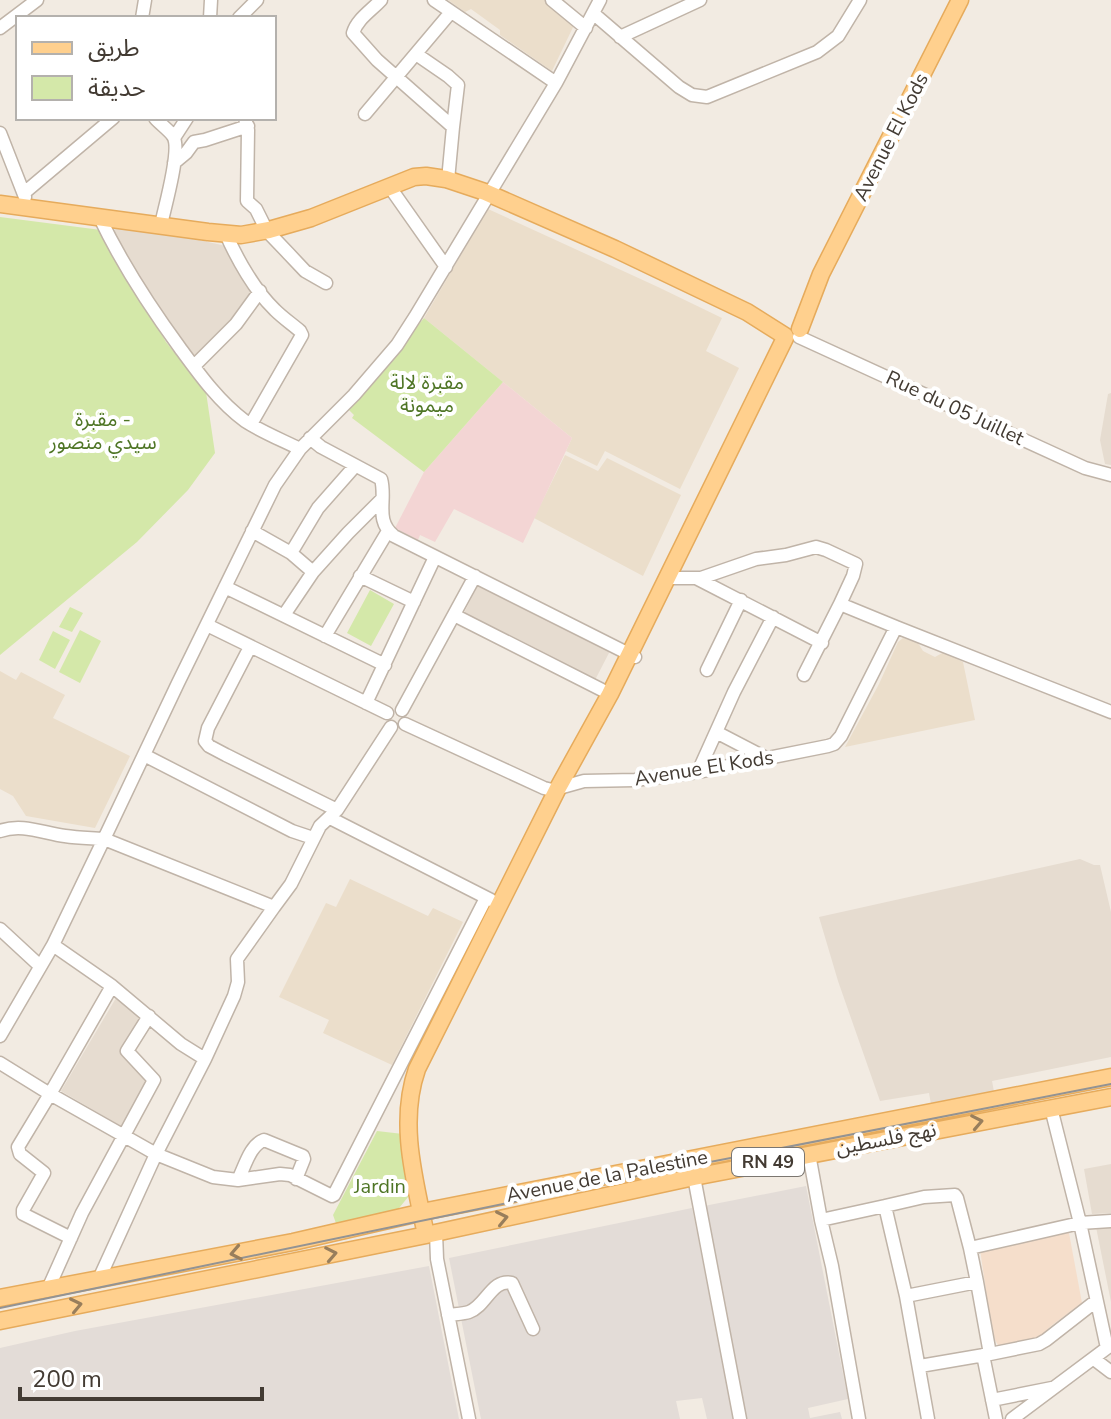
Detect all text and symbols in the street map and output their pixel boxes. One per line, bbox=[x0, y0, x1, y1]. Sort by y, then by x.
legend bbox=[16, 16, 276, 120]
text: طريق bbox=[88, 32, 140, 64]
street label: Avenue El Kods bbox=[847, 68, 935, 206]
text: حديقة bbox=[88, 72, 146, 104]
street label: Rue du 05 Juillet bbox=[882, 364, 1029, 452]
park label: مقبرة لالة ميمونة bbox=[390, 369, 464, 419]
park label: مقبرة - سيدي منصور bbox=[48, 406, 157, 457]
street label: Avenue El Kods bbox=[632, 744, 776, 792]
one-way arrow bbox=[970, 1115, 984, 1132]
street label: نهج فلسطين bbox=[833, 1116, 939, 1163]
street label: Avenue de la Palestine bbox=[504, 1143, 710, 1209]
road number: RN 49 bbox=[732, 1148, 804, 1176]
park label: Jardin bbox=[353, 1173, 406, 1200]
one-way arrow bbox=[495, 1210, 509, 1227]
one-way arrow bbox=[229, 1243, 243, 1260]
one-way arrow bbox=[324, 1246, 338, 1263]
one-way arrow bbox=[69, 1297, 83, 1314]
scale bar bbox=[20, 1351, 262, 1401]
text: 200 m bbox=[32, 1363, 102, 1395]

